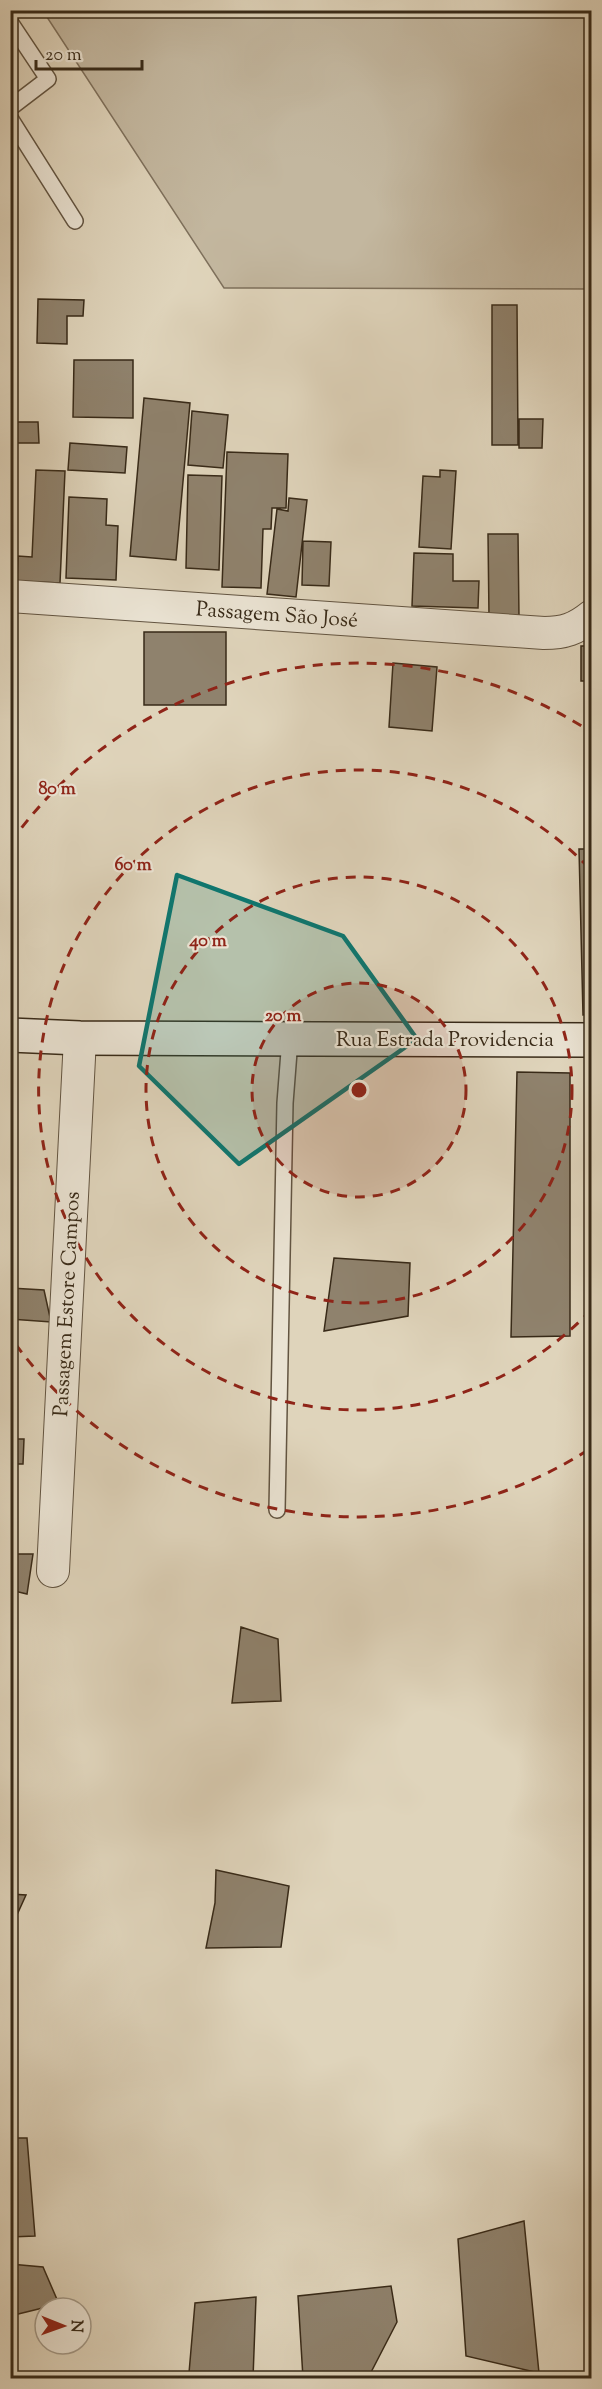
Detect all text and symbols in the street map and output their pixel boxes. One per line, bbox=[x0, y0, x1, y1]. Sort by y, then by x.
scale bar bbox=[36, 33, 142, 71]
text: 20 m bbox=[45, 43, 82, 69]
street label: Passagem São José bbox=[195, 595, 359, 637]
text: 80 m bbox=[38, 777, 76, 803]
text: 60 m bbox=[114, 853, 152, 879]
text: 40 m bbox=[188, 929, 227, 955]
text: 20 m bbox=[265, 1004, 301, 1030]
street label: Rua Estrada Providencia bbox=[336, 1026, 554, 1056]
centre of rings bbox=[349, 1080, 369, 1100]
street label: Passagem Estore Campos bbox=[47, 1191, 89, 1417]
north arrow bbox=[33, 2296, 93, 2356]
text: N bbox=[64, 2320, 87, 2333]

